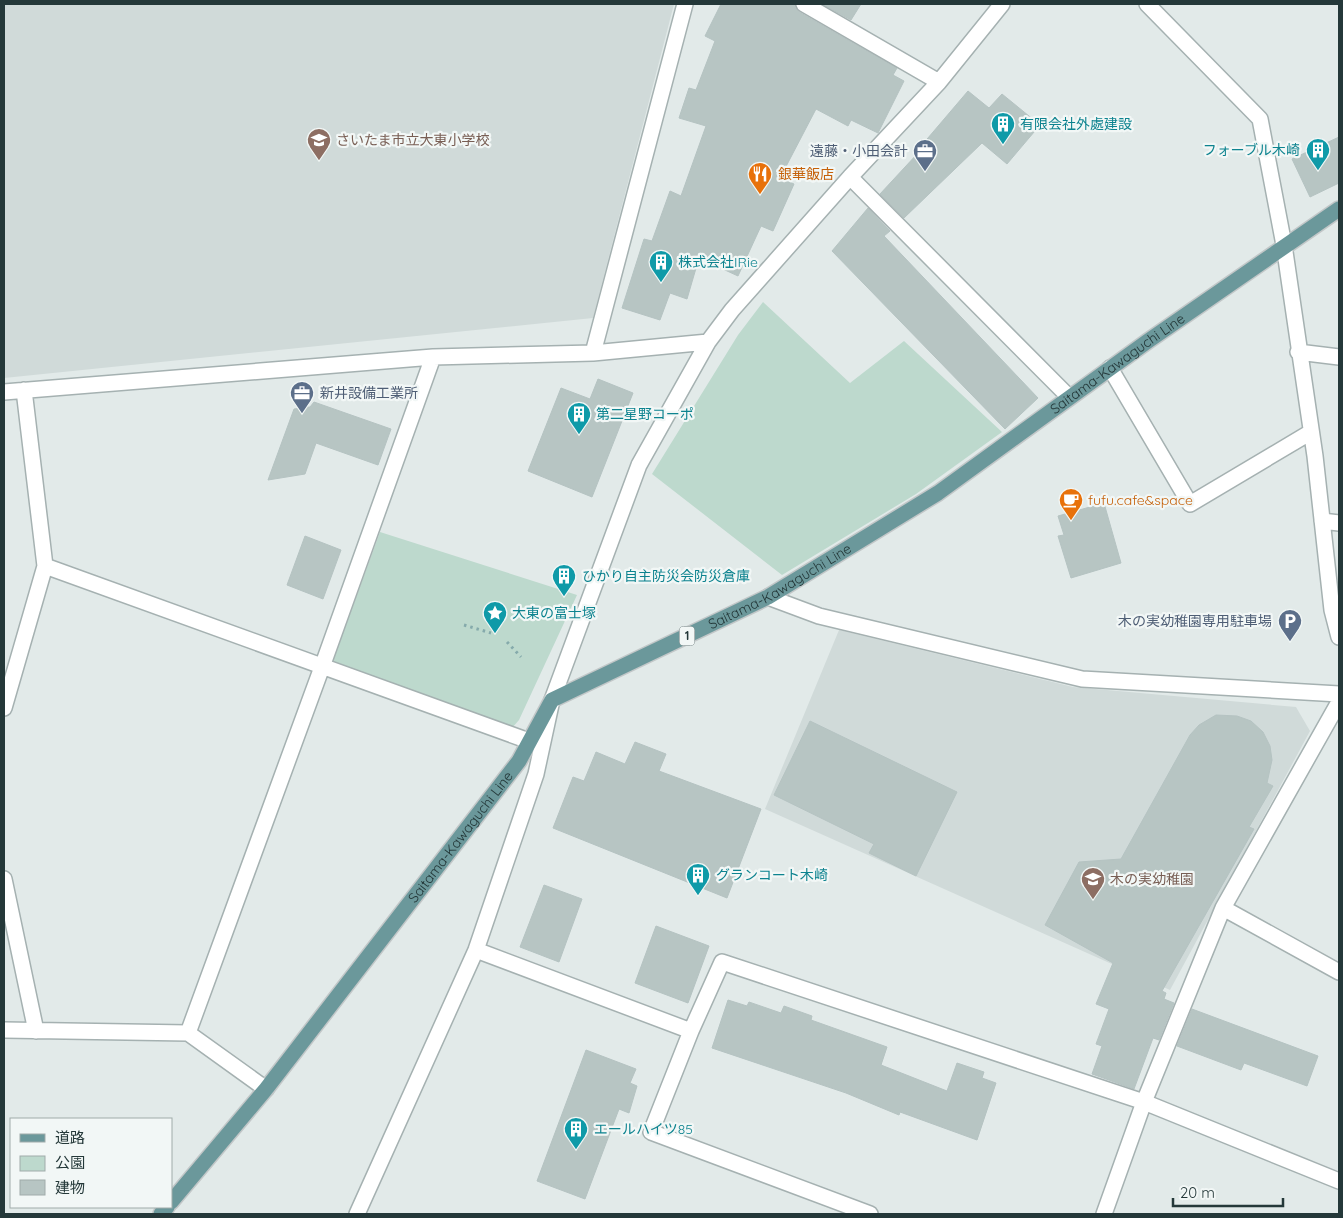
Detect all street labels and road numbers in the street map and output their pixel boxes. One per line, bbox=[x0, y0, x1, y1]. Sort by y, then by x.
street label: Saitama-Kawaguchi Line bbox=[1047, 309, 1188, 418]
street label: Saitama-Kawaguchi Line bbox=[705, 539, 855, 633]
road number: 1 bbox=[680, 626, 694, 646]
street label: Saitama-Kawaguchi Line bbox=[404, 767, 517, 906]

